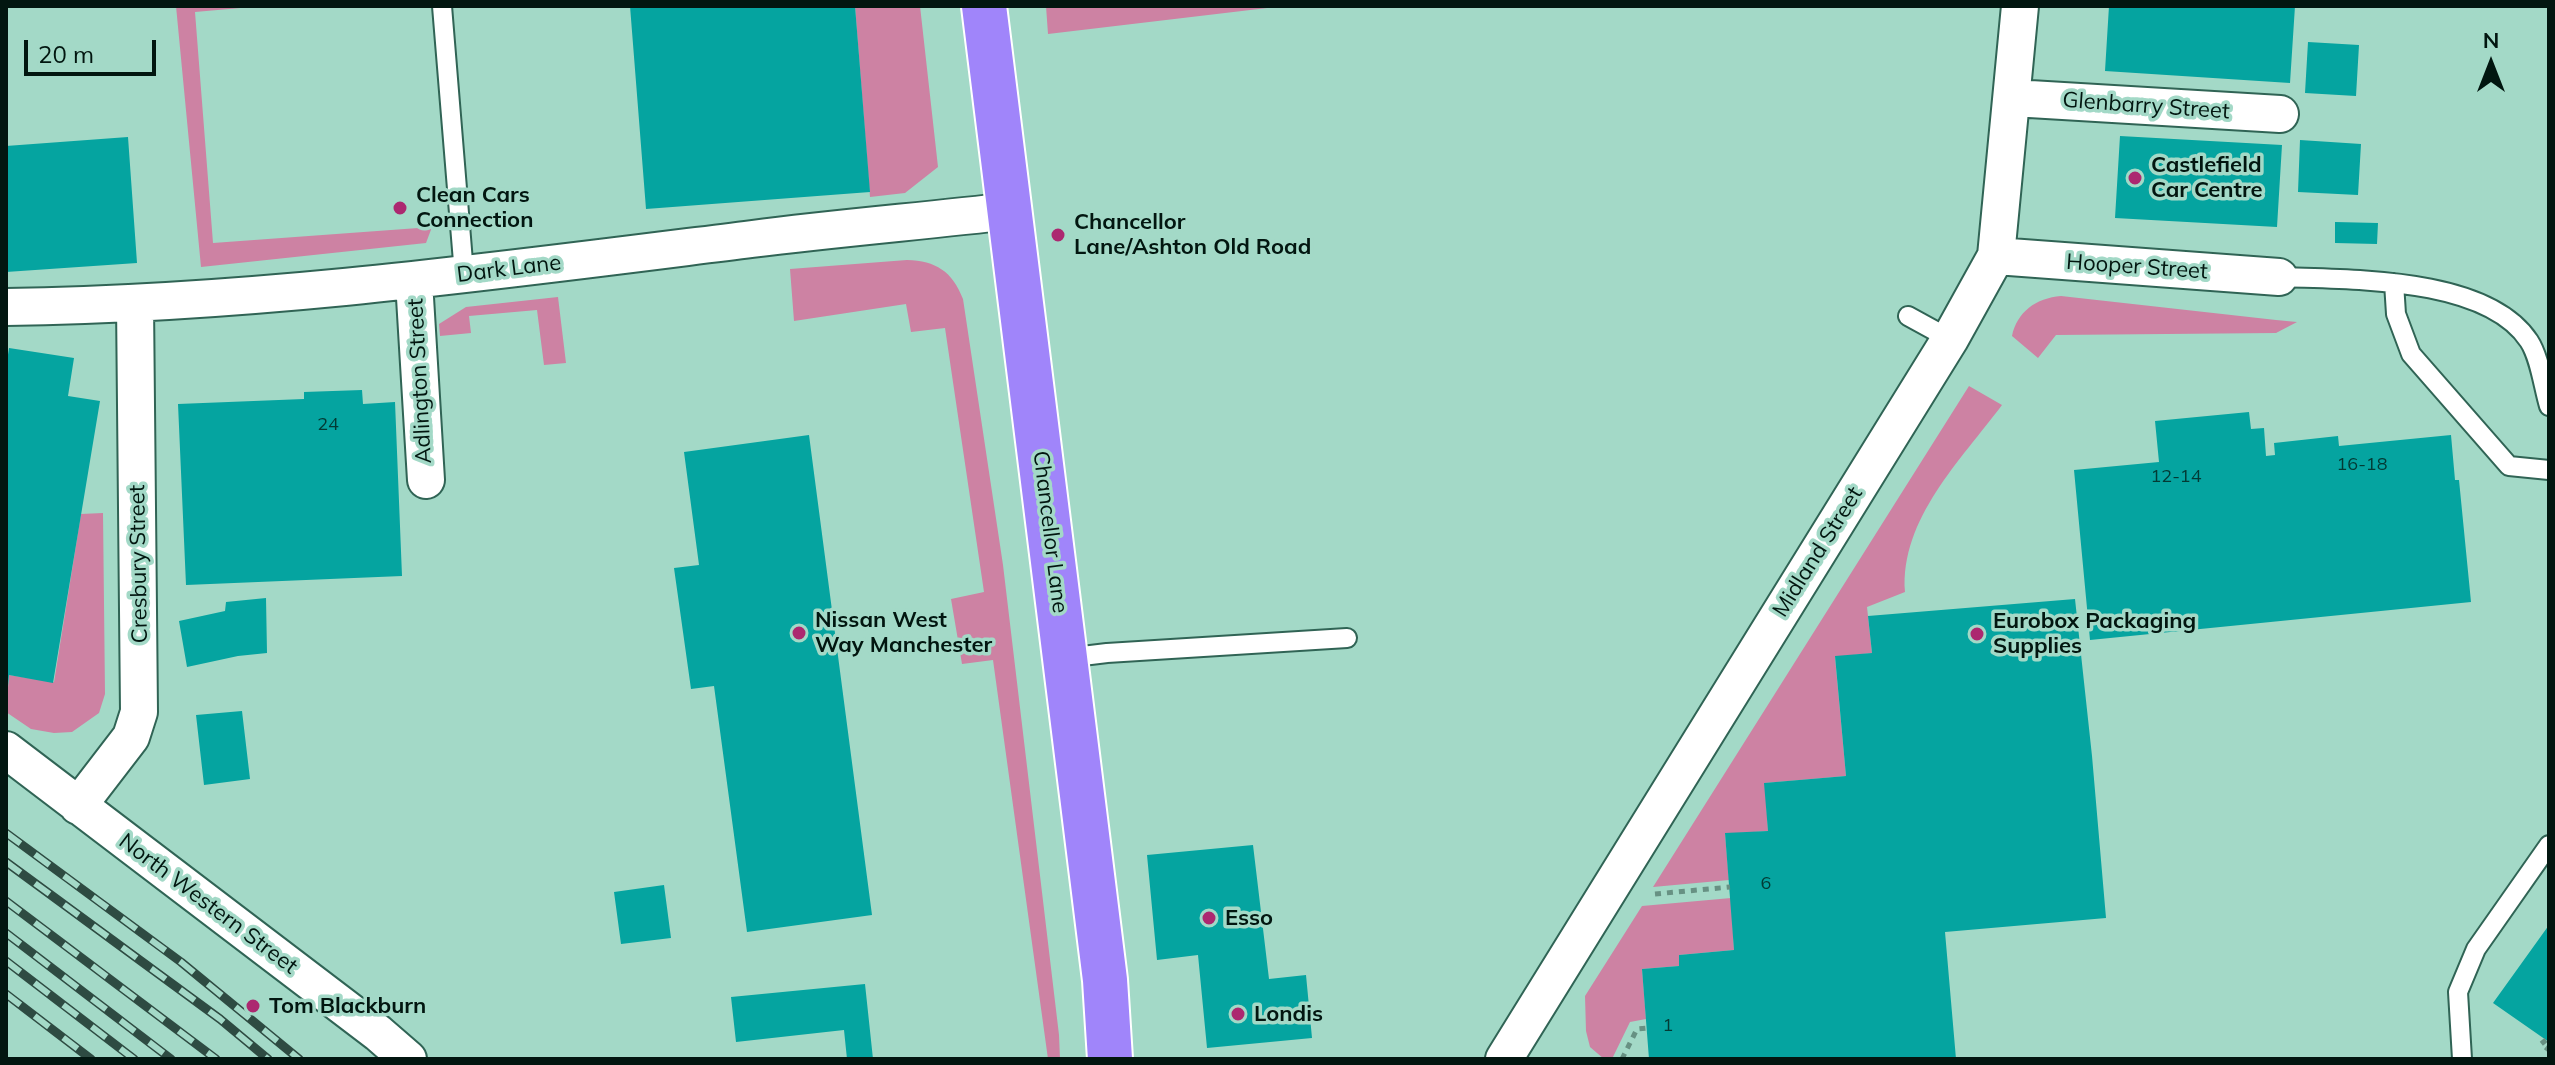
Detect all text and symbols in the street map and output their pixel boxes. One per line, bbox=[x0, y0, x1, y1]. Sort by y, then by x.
scale bar bbox=[28, 24, 160, 74]
north arrow bbox=[2451, 24, 2531, 104]
text: N bbox=[2483, 26, 2499, 54]
text: 20 m bbox=[38, 39, 94, 69]
street label: Glenbarry Street bbox=[2062, 87, 2230, 125]
place label: Castlefield Car Centre bbox=[2151, 152, 2262, 204]
marker: Castlefield Car Centre bbox=[2126, 169, 2144, 187]
place label: Clean Cars Connection bbox=[416, 182, 533, 234]
marker: Clean Cars Connection bbox=[391, 199, 409, 217]
place label: Chancellor Lane/Ashton Old Road bbox=[1074, 209, 1311, 260]
marker: Chancellor Lane/Ashton Old Road bbox=[1049, 226, 1067, 244]
street label: Hooper Street bbox=[2065, 249, 2209, 285]
street label: Dark Lane bbox=[455, 250, 563, 288]
street label: Adlington Street bbox=[402, 298, 438, 464]
house number: 24 bbox=[317, 414, 339, 436]
street label: Chancellor Lane bbox=[1027, 449, 1073, 615]
house number: 16-18 bbox=[2337, 454, 2387, 476]
house number: 12-14 bbox=[2151, 466, 2201, 488]
street label: Midland Street bbox=[1767, 482, 1869, 622]
street label: Cresbury Street bbox=[124, 484, 154, 644]
place label: Nissan West Way Manchester bbox=[815, 607, 992, 658]
place label: Eurobox Packaging Supplies bbox=[1993, 608, 2196, 660]
marker: Nissan West Way Manchester bbox=[790, 624, 808, 642]
marker: Eurobox Packaging Supplies bbox=[1968, 625, 1986, 643]
street label: North Western Street bbox=[113, 828, 303, 980]
house number: 6 bbox=[1761, 873, 1771, 895]
place label: Esso bbox=[1225, 905, 1273, 931]
marker: Esso bbox=[1200, 909, 1218, 927]
place label: Tom Blackburn bbox=[269, 993, 426, 1019]
marker: Tom Blackburn bbox=[244, 997, 262, 1015]
place label: Londis bbox=[1254, 1001, 1323, 1027]
marker: Londis bbox=[1229, 1005, 1247, 1023]
house number: 1 bbox=[1663, 1015, 1673, 1037]

